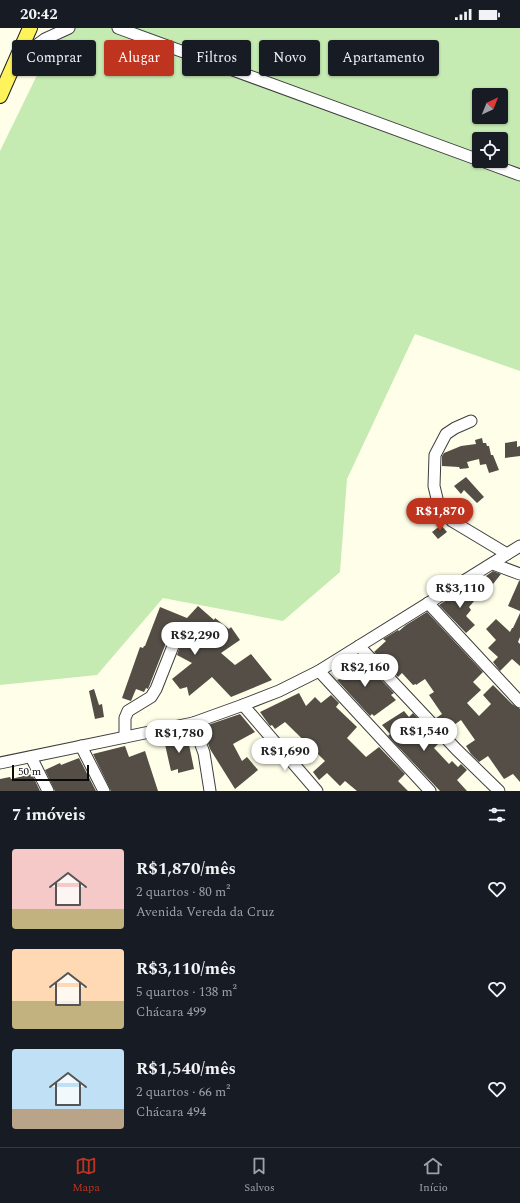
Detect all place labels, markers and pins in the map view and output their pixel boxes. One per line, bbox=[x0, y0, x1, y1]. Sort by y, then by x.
pin: R$1,870 bbox=[403, 498, 477, 532]
pin: R$3,110 bbox=[423, 575, 497, 609]
pin: R$2,290 bbox=[158, 622, 232, 656]
pin: R$2,160 bbox=[328, 654, 402, 688]
pin: R$1,540 bbox=[387, 718, 461, 752]
pin: R$1,780 bbox=[142, 720, 216, 754]
pin: R$1,690 bbox=[248, 738, 322, 772]

